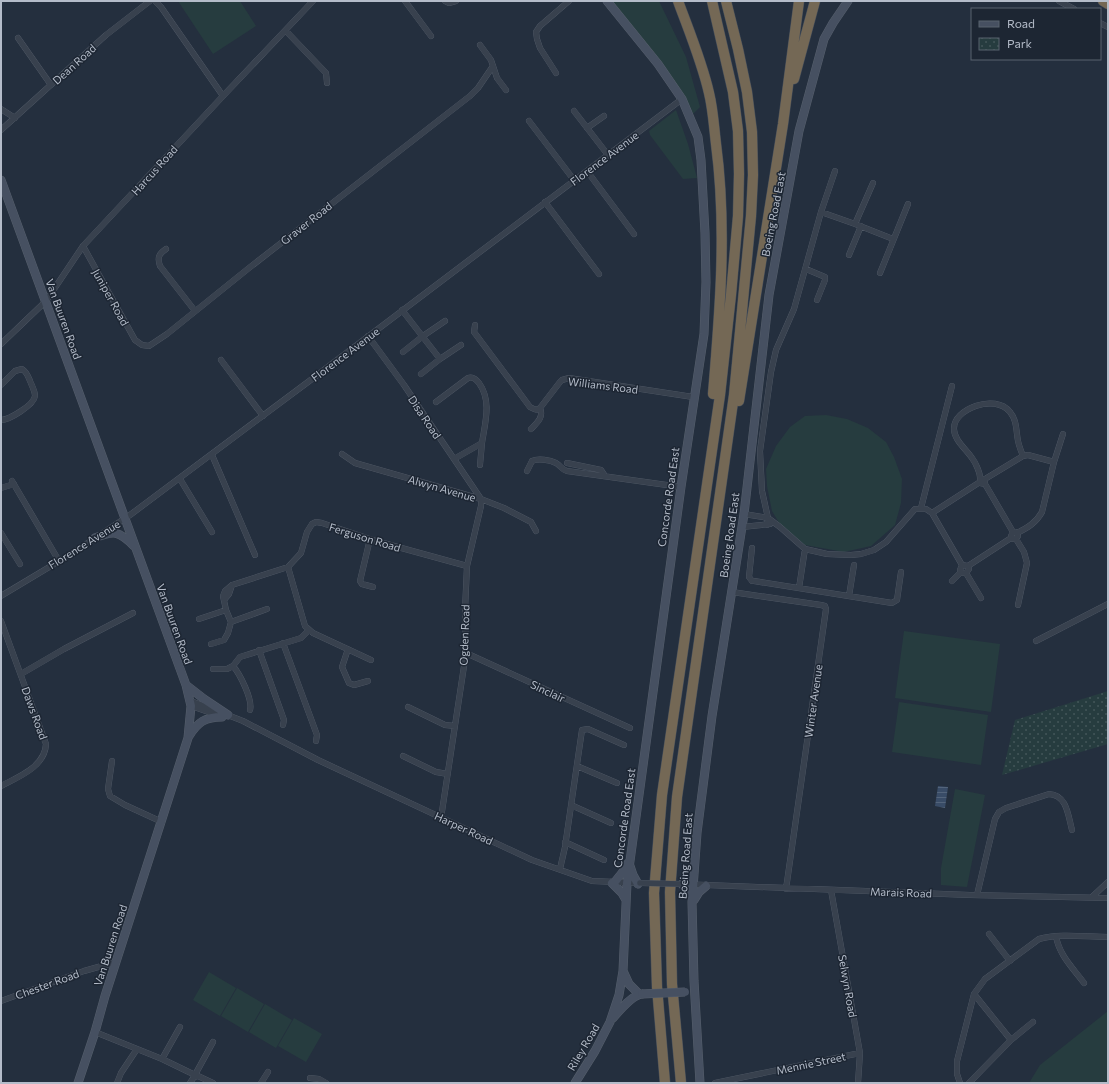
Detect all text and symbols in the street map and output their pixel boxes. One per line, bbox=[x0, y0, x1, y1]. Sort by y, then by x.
legend bbox=[971, 8, 1101, 60]
text: Road bbox=[1007, 16, 1035, 30]
text: Park bbox=[1007, 36, 1033, 50]
street label: Dean Road bbox=[50, 41, 98, 87]
street label: Florence Avenue bbox=[567, 128, 641, 188]
street label: Harcus Road bbox=[128, 142, 180, 198]
street label: Boeing Road East bbox=[758, 170, 788, 258]
street label: Graver Road bbox=[278, 199, 334, 247]
street label: Juniper Road bbox=[89, 266, 132, 328]
street label: Van Buuren Road bbox=[43, 277, 85, 361]
street label: Florence Avenue bbox=[308, 324, 382, 384]
street label: Williams Road bbox=[567, 374, 639, 396]
street label: Disa Road bbox=[406, 393, 444, 441]
street label: Concorde Road East bbox=[655, 446, 681, 548]
street label: Alwyn Avenue bbox=[407, 472, 478, 504]
street label: Boeing Road East bbox=[717, 491, 742, 579]
street label: Florence Avenue bbox=[46, 517, 122, 571]
street label: Ferguson Road bbox=[328, 520, 402, 554]
street label: Van Buuren Road bbox=[154, 582, 196, 666]
street label: Ogden Road bbox=[456, 604, 472, 666]
street label: Winter Avenue bbox=[801, 663, 825, 738]
street label: Sinclair bbox=[529, 677, 568, 705]
street label: Daws Road bbox=[19, 685, 51, 741]
street label: Concorde Road East bbox=[611, 767, 637, 869]
street label: Harper Road bbox=[433, 809, 495, 847]
street label: Boeing Road East bbox=[676, 812, 695, 899]
street label: Marais Road bbox=[870, 884, 932, 900]
street label: Van Buuren Road bbox=[91, 903, 129, 987]
street label: Selwyn Road bbox=[836, 954, 860, 1018]
street label: Chester Road bbox=[13, 966, 81, 1002]
street label: Riley Road bbox=[564, 1021, 602, 1073]
street label: Mennie Street bbox=[775, 1049, 847, 1077]

